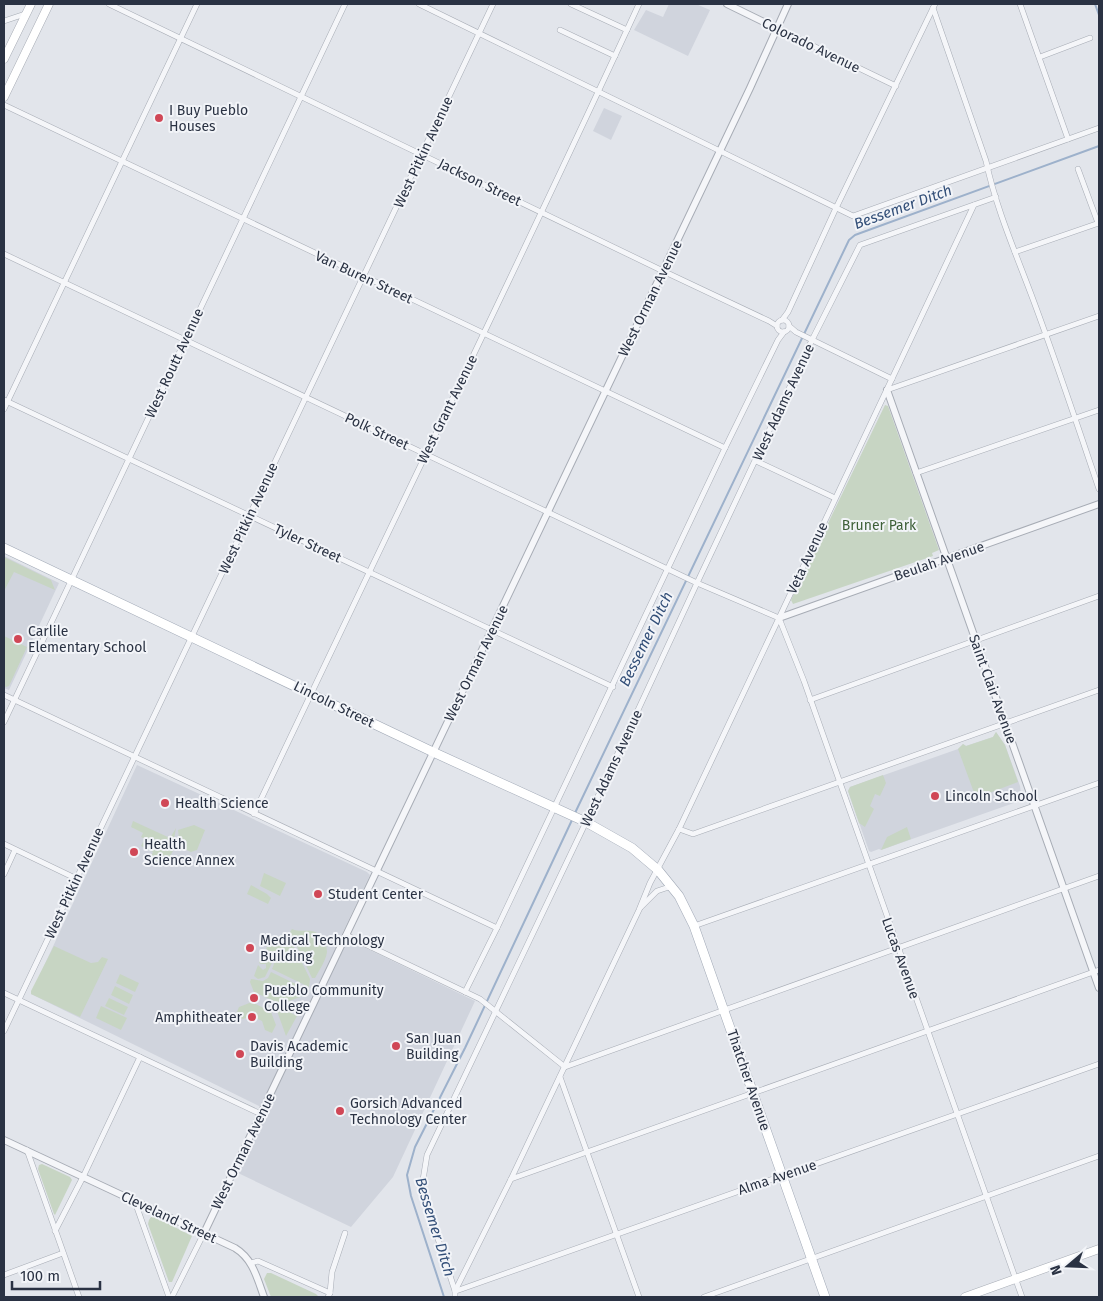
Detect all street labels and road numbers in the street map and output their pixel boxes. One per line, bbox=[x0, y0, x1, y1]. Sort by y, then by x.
street label: Colorado Avenue bbox=[759, 14, 863, 77]
street label: West Pitkin Avenue bbox=[390, 94, 457, 211]
street label: Jackson Street bbox=[435, 155, 525, 210]
street label: West Orman Avenue bbox=[615, 237, 686, 359]
street label: Van Buren Street bbox=[312, 247, 416, 308]
street label: West Routt Avenue bbox=[142, 306, 207, 421]
street label: West Adams Avenue bbox=[749, 341, 818, 463]
street label: West Grant Avenue bbox=[414, 352, 481, 466]
street label: Polk Street bbox=[342, 409, 412, 454]
street label: West Pitkin Avenue bbox=[215, 460, 282, 577]
street label: Veta Avenue bbox=[783, 519, 832, 597]
street label: Tyler Street bbox=[271, 520, 345, 567]
street label: Beulah Avenue bbox=[892, 538, 987, 585]
street label: West Orman Avenue bbox=[441, 602, 512, 724]
street label: Saint Clair Avenue bbox=[965, 632, 1020, 746]
street label: Lincoln Street bbox=[291, 678, 378, 732]
street label: West Adams Avenue bbox=[577, 707, 646, 829]
street label: West Pitkin Avenue bbox=[41, 825, 108, 942]
street label: Lucas Avenue bbox=[878, 915, 923, 1001]
street label: Thatcher Avenue bbox=[723, 1027, 774, 1133]
street label: West Orman Avenue bbox=[208, 1090, 279, 1212]
street label: Alma Avenue bbox=[736, 1156, 819, 1199]
street label: Cleveland Street bbox=[118, 1188, 220, 1247]

